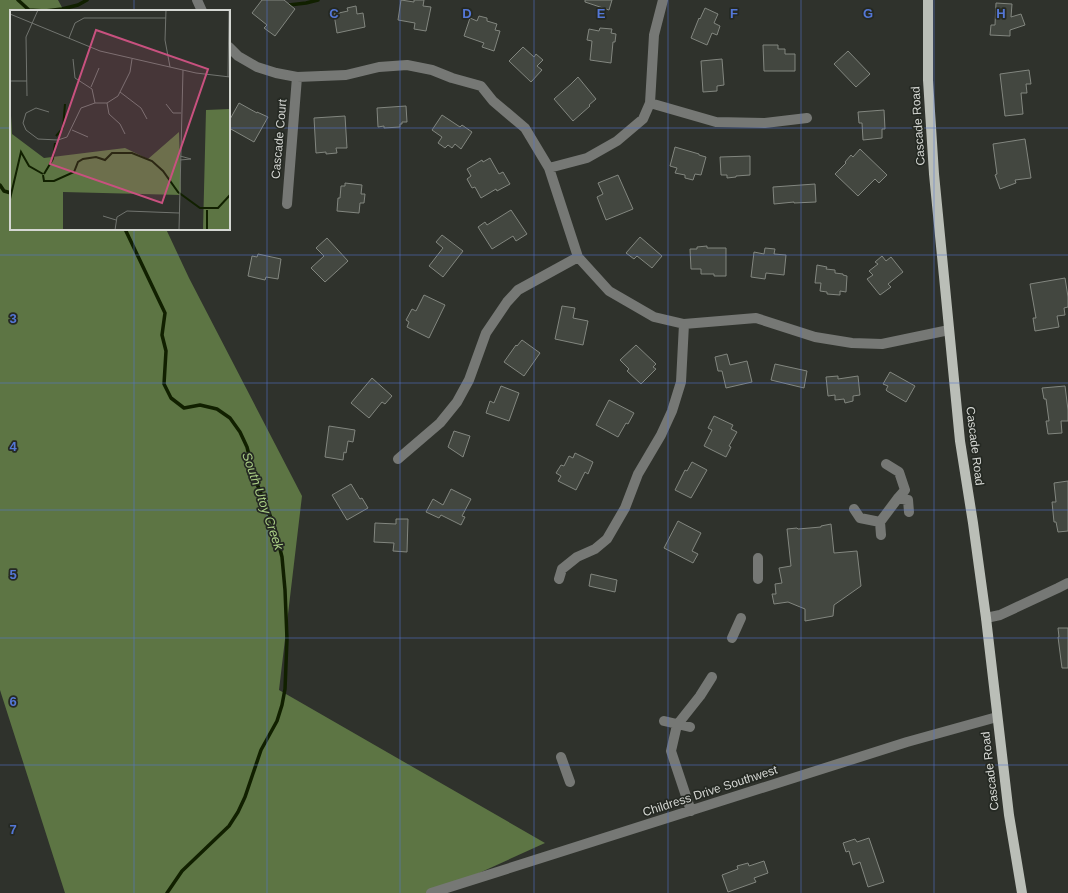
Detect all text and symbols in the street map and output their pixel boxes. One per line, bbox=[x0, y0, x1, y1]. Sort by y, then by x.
text: C bbox=[329, 6, 339, 21]
text: D bbox=[462, 6, 472, 21]
text: E bbox=[597, 6, 606, 21]
text: F bbox=[730, 6, 738, 21]
text: G bbox=[863, 6, 873, 21]
text: H bbox=[996, 6, 1006, 21]
inset map bbox=[10, 10, 230, 230]
street label: Cascade Road bbox=[908, 86, 928, 166]
street label: Cascade Court bbox=[269, 98, 290, 179]
text: 3 bbox=[9, 311, 17, 326]
street label: Cascade Road bbox=[963, 406, 987, 486]
text: 4 bbox=[9, 439, 17, 454]
water label: South Utoy Creek bbox=[239, 450, 287, 553]
text: 5 bbox=[9, 567, 17, 582]
text: 6 bbox=[9, 694, 17, 709]
street label: Cascade Road bbox=[978, 731, 1002, 811]
street label: Childress Drive Southwest bbox=[641, 762, 780, 819]
text: 7 bbox=[9, 822, 17, 837]

